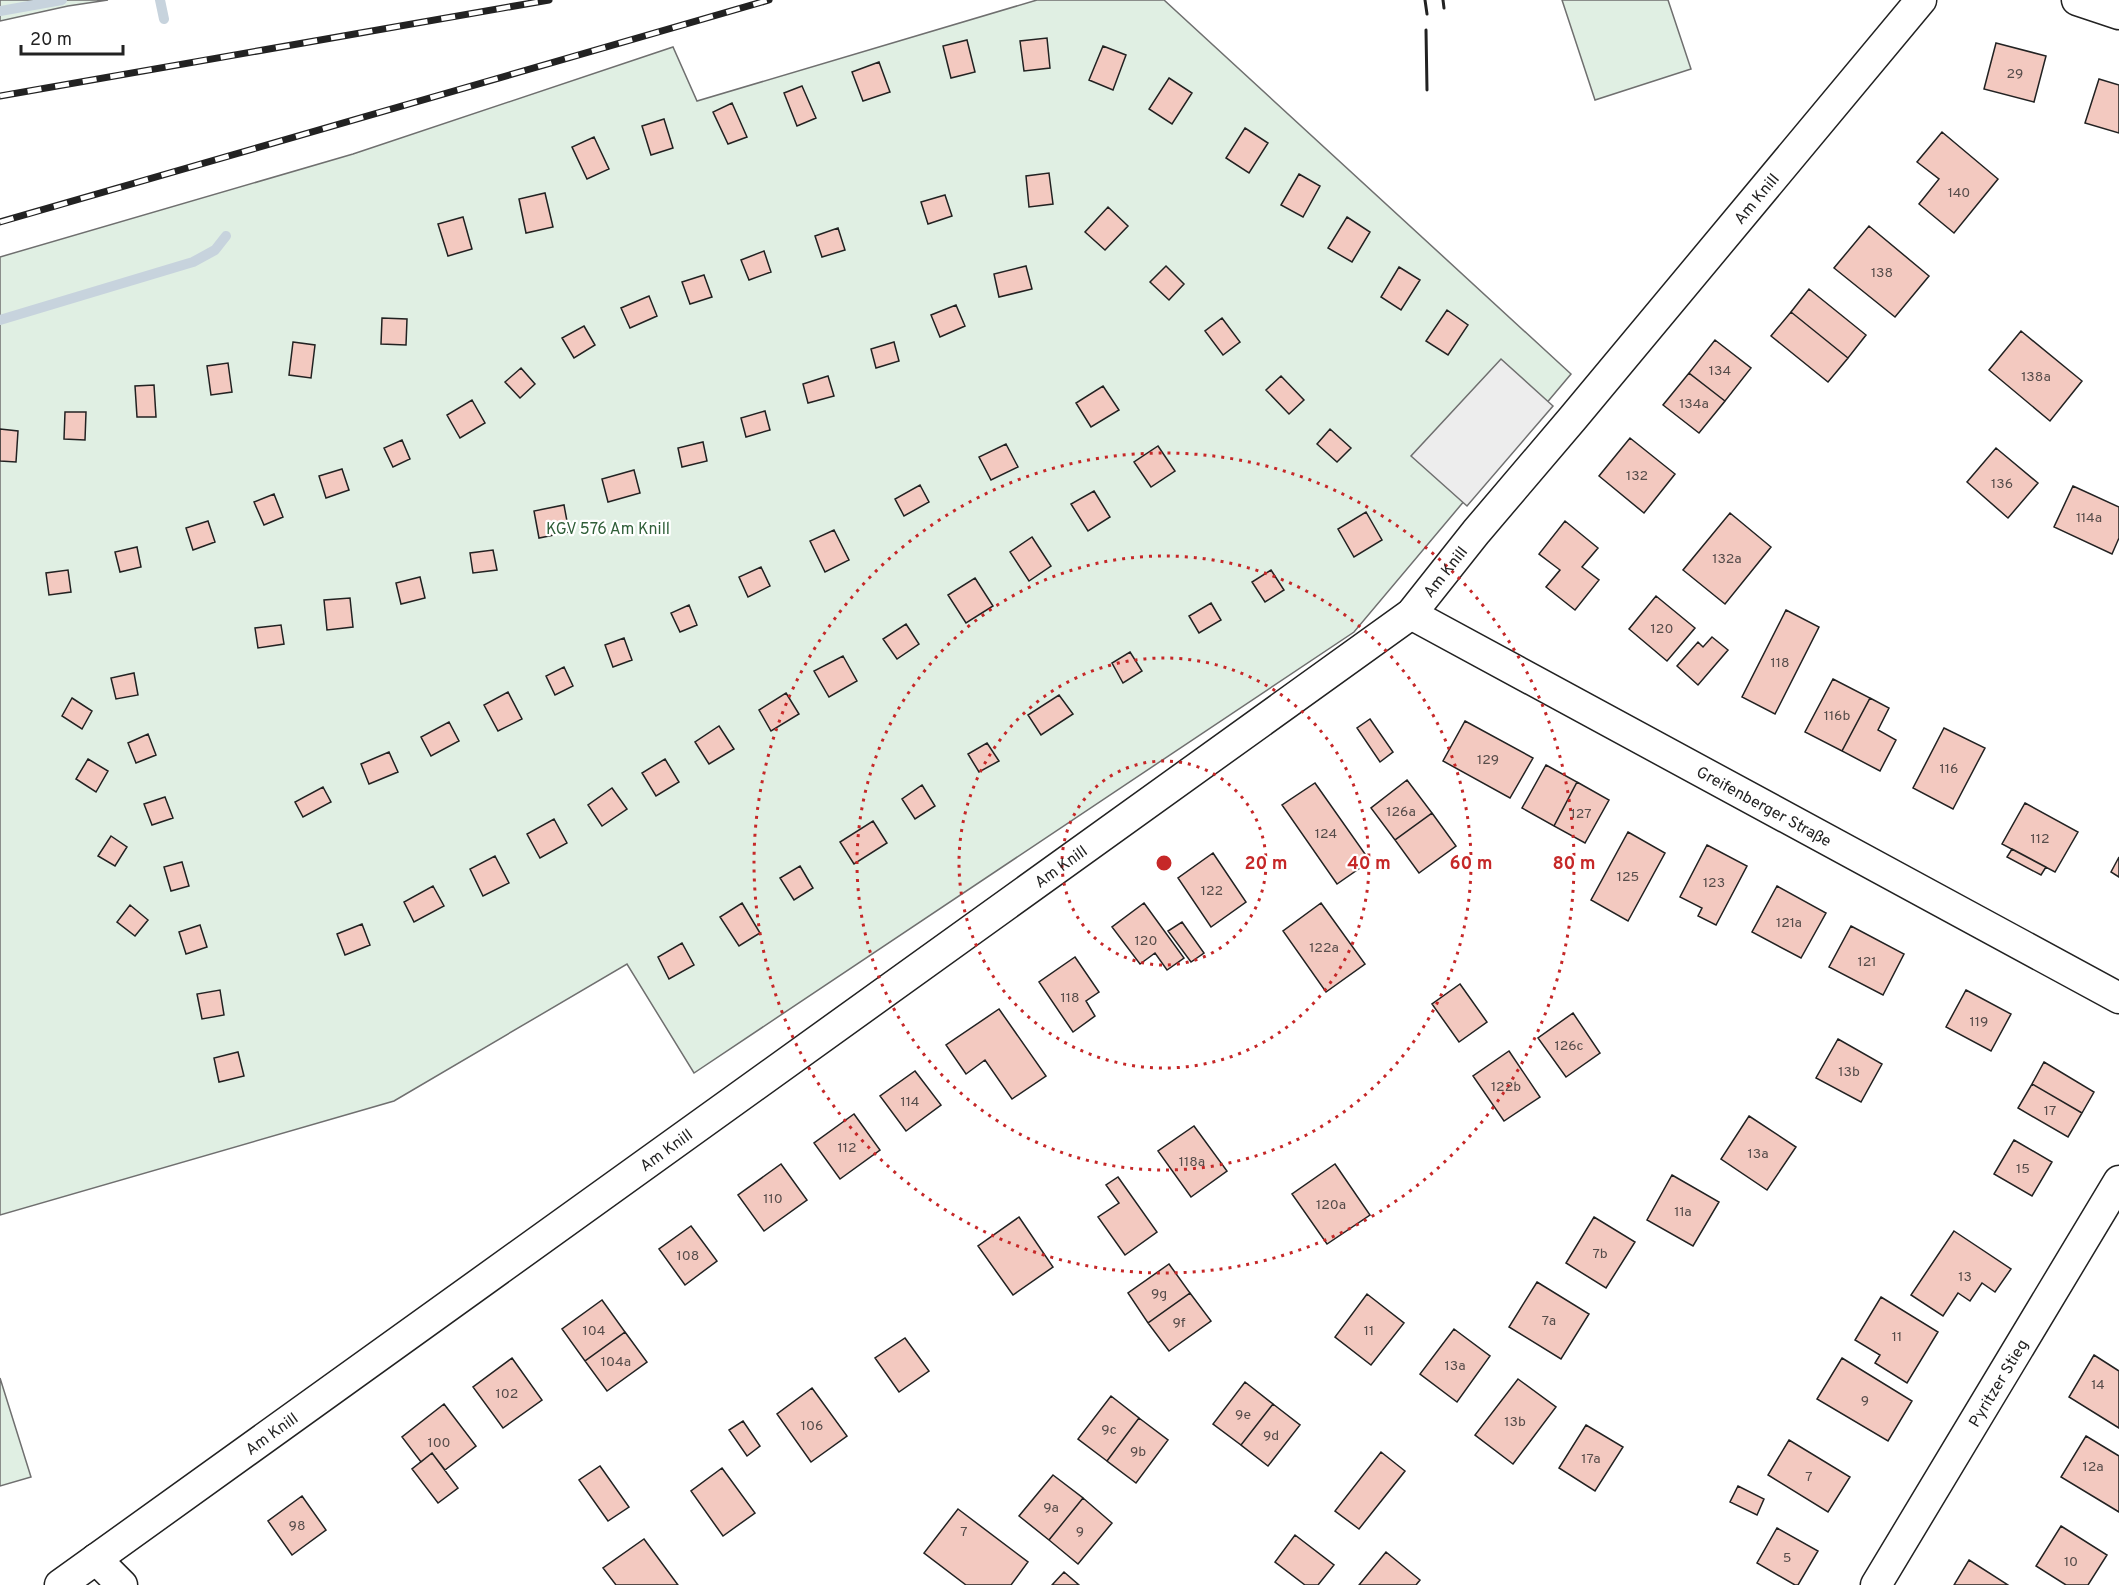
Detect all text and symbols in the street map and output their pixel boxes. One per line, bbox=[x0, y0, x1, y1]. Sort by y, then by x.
scale bar bbox=[21, 18, 123, 56]
text: 20 m bbox=[30, 29, 72, 52]
house number: 29 bbox=[2007, 66, 2023, 83]
street label: Am Knill bbox=[1731, 170, 1784, 229]
house number: 140 bbox=[1948, 185, 1970, 202]
house number: 138 bbox=[1871, 265, 1893, 282]
house number: 134 bbox=[1709, 363, 1731, 380]
house number: 138a bbox=[2021, 369, 2051, 386]
house number: 134a bbox=[1679, 396, 1709, 413]
house number: 132 bbox=[1626, 468, 1648, 485]
house number: 136 bbox=[1991, 476, 2013, 493]
house number: 114a bbox=[2076, 510, 2102, 527]
park label: KGV 576 Am Knill bbox=[546, 520, 670, 540]
street label: Am Knill bbox=[1420, 543, 1473, 603]
house number: 132a bbox=[1712, 551, 1742, 568]
house number: 120 bbox=[1651, 621, 1673, 638]
house number: 118 bbox=[1771, 655, 1790, 672]
house number: 116b bbox=[1824, 708, 1850, 725]
house number: 129 bbox=[1477, 752, 1499, 769]
house number: 116 bbox=[1940, 761, 1958, 778]
street label: Greifenberger Straße bbox=[1693, 763, 1834, 852]
house number: 126a bbox=[1386, 804, 1416, 821]
house number: 127 bbox=[1571, 806, 1591, 823]
house number: 124 bbox=[1315, 826, 1337, 843]
house number: 112 bbox=[2030, 831, 2050, 848]
street label: Am Knill bbox=[1031, 842, 1092, 893]
centre of rings bbox=[1154, 853, 1174, 873]
text: 20 m bbox=[1244, 853, 1288, 876]
text: 40 m bbox=[1347, 853, 1391, 876]
text: 60 m bbox=[1449, 853, 1493, 876]
text: 80 m bbox=[1552, 853, 1596, 876]
house number: 125 bbox=[1617, 869, 1639, 886]
house number: 123 bbox=[1703, 875, 1725, 892]
house number: 122 bbox=[1201, 883, 1223, 900]
house number: 121a bbox=[1776, 915, 1802, 932]
house number: 120 bbox=[1135, 933, 1157, 950]
house number: 122a bbox=[1309, 940, 1339, 957]
house number: 121 bbox=[1857, 954, 1877, 971]
house number: 118 bbox=[1061, 990, 1080, 1007]
house number: 119 bbox=[1970, 1014, 1988, 1031]
house number: 126c bbox=[1554, 1038, 1584, 1055]
house number: 13b bbox=[1838, 1064, 1860, 1081]
house number: 122b bbox=[1491, 1079, 1521, 1096]
house number: 114 bbox=[901, 1094, 919, 1111]
house number: 17 bbox=[2044, 1103, 2056, 1120]
street label: Am Knill bbox=[637, 1126, 697, 1177]
house number: 112 bbox=[837, 1140, 857, 1157]
house number: 13a bbox=[1747, 1146, 1769, 1163]
house number: 118a bbox=[1179, 1154, 1205, 1171]
house number: 15 bbox=[2016, 1161, 2030, 1178]
house number: 110 bbox=[763, 1191, 783, 1208]
house number: 120a bbox=[1316, 1197, 1346, 1214]
house number: 11a bbox=[1674, 1204, 1692, 1221]
house number: 7b bbox=[1592, 1246, 1608, 1263]
house number: 108 bbox=[677, 1248, 699, 1265]
house number: 13 bbox=[1958, 1269, 1972, 1286]
house number: 9g bbox=[1151, 1286, 1167, 1303]
house number: 7a bbox=[1542, 1313, 1556, 1330]
house number: 9f bbox=[1172, 1315, 1186, 1332]
house number: 104 bbox=[583, 1323, 605, 1340]
house number: 11 bbox=[1364, 1323, 1374, 1340]
house number: 11 bbox=[1892, 1329, 1902, 1346]
street label: Pyritzer Stieg bbox=[1965, 1336, 2033, 1431]
house number: 104a bbox=[601, 1354, 631, 1371]
house number: 13a bbox=[1444, 1358, 1466, 1375]
house number: 14 bbox=[2091, 1377, 2105, 1394]
house number: 102 bbox=[496, 1386, 518, 1403]
house number: 9 bbox=[1861, 1393, 1869, 1410]
house number: 9e bbox=[1235, 1407, 1251, 1424]
street label: Am Knill bbox=[242, 1409, 303, 1461]
house number: 13b bbox=[1504, 1414, 1526, 1431]
house number: 106 bbox=[801, 1418, 823, 1435]
house number: 9c bbox=[1101, 1422, 1117, 1439]
house number: 9d bbox=[1263, 1428, 1279, 1445]
house number: 100 bbox=[427, 1435, 451, 1452]
house number: 9b bbox=[1130, 1444, 1146, 1461]
house number: 17a bbox=[1581, 1451, 1601, 1468]
house number: 12a bbox=[2082, 1459, 2104, 1476]
house number: 7 bbox=[1805, 1469, 1813, 1486]
house number: 9a bbox=[1043, 1500, 1059, 1517]
house number: 98 bbox=[289, 1518, 305, 1535]
house number: 7 bbox=[960, 1524, 968, 1541]
house number: 9 bbox=[1076, 1524, 1084, 1541]
house number: 5 bbox=[1783, 1550, 1791, 1567]
house number: 10 bbox=[2064, 1554, 2078, 1571]

